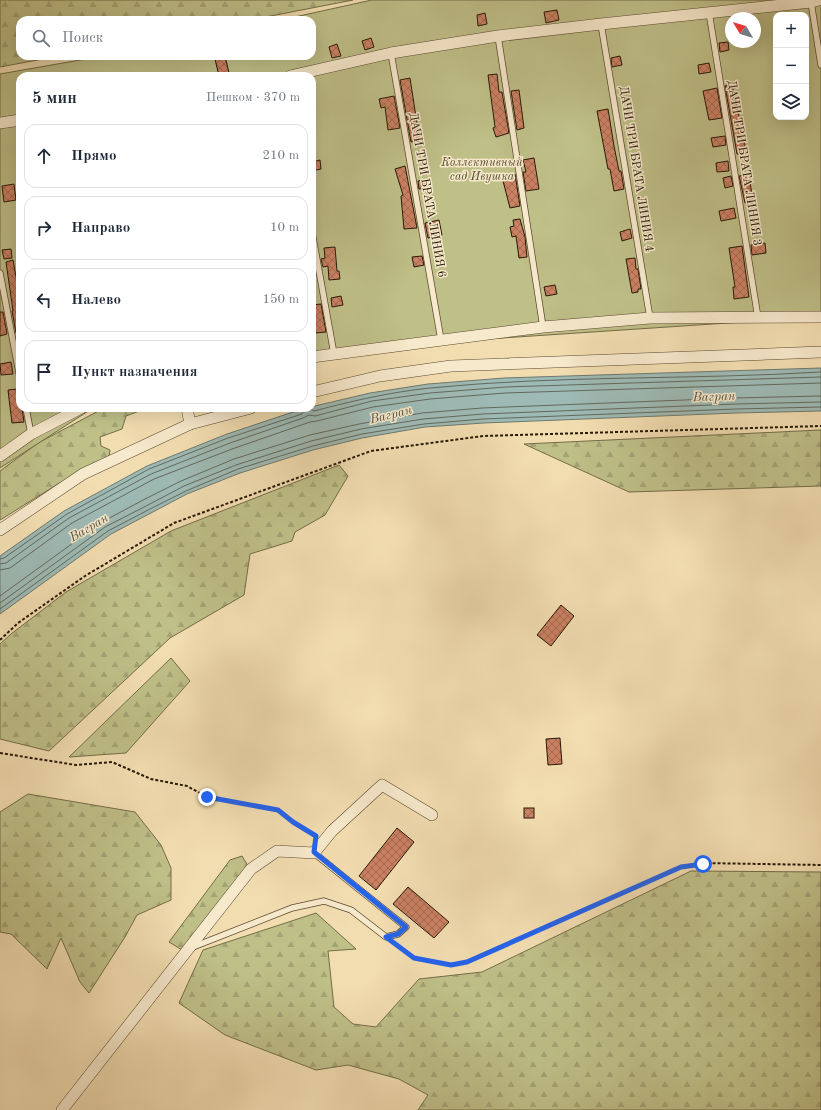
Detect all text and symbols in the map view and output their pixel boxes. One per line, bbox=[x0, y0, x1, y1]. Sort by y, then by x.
north arrow bbox=[725, 12, 761, 48]
map controls bbox=[773, 12, 809, 120]
button: + bbox=[773, 12, 809, 48]
search box bbox=[16, 16, 316, 60]
icon: search bbox=[30, 27, 52, 49]
text: Поиск bbox=[62, 31, 103, 46]
button: − bbox=[773, 48, 809, 84]
street label: ДАЧИ ТРИ БРАТА ЛИНИЯ 3 bbox=[725, 79, 763, 247]
button: layers bbox=[773, 84, 809, 120]
street label: ДАЧИ ТРИ БРАТА ЛИНИЯ 4 bbox=[617, 85, 655, 253]
text: 5 мин bbox=[32, 90, 77, 107]
text: Пешком · 370 m bbox=[206, 91, 300, 104]
street label: ДАЧИ ТРИ БРАТА ЛИНИЯ 6 bbox=[407, 111, 447, 279]
icon: ahead bbox=[33, 145, 55, 167]
text: Прямо bbox=[71, 149, 117, 164]
text: 210 m bbox=[262, 149, 299, 162]
park label: Коллективный сад Ивушка bbox=[440, 157, 523, 183]
icon: right bbox=[33, 217, 55, 239]
text: Направо bbox=[71, 221, 130, 236]
text: 10 m bbox=[270, 221, 299, 234]
icon: left bbox=[33, 289, 55, 311]
text: Налево bbox=[71, 293, 121, 308]
text: 150 m bbox=[262, 293, 299, 306]
icon: arrive bbox=[33, 361, 55, 383]
text: Пункт назначения bbox=[71, 365, 198, 380]
water label: Вагран bbox=[691, 390, 736, 404]
water label: Вагран bbox=[368, 403, 414, 427]
water label: Вагран bbox=[66, 511, 111, 545]
route end bbox=[198, 788, 216, 806]
route start bbox=[694, 855, 712, 873]

